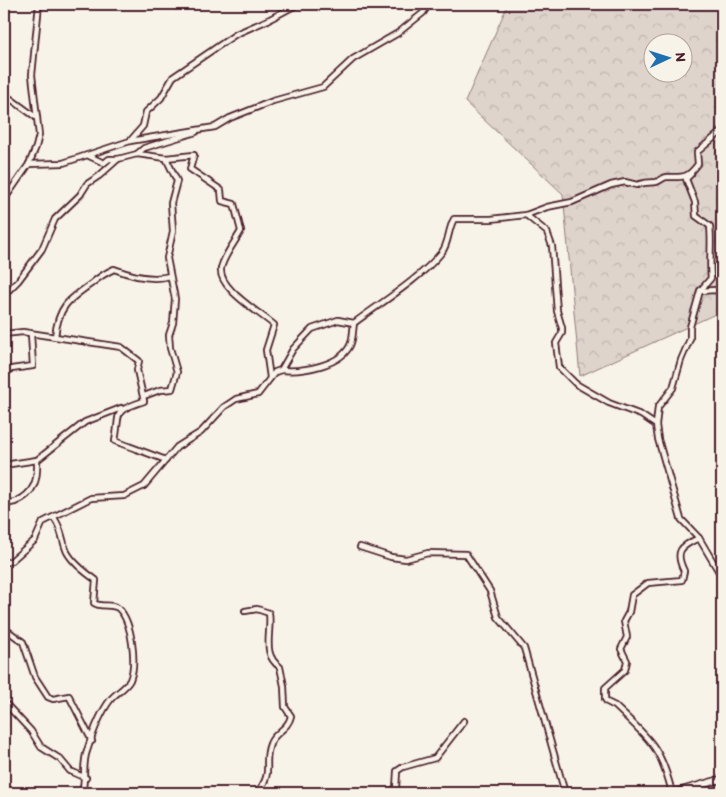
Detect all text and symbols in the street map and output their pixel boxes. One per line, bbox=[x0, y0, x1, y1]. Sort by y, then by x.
north arrow bbox=[644, 32, 694, 82]
text: N bbox=[672, 52, 689, 62]

